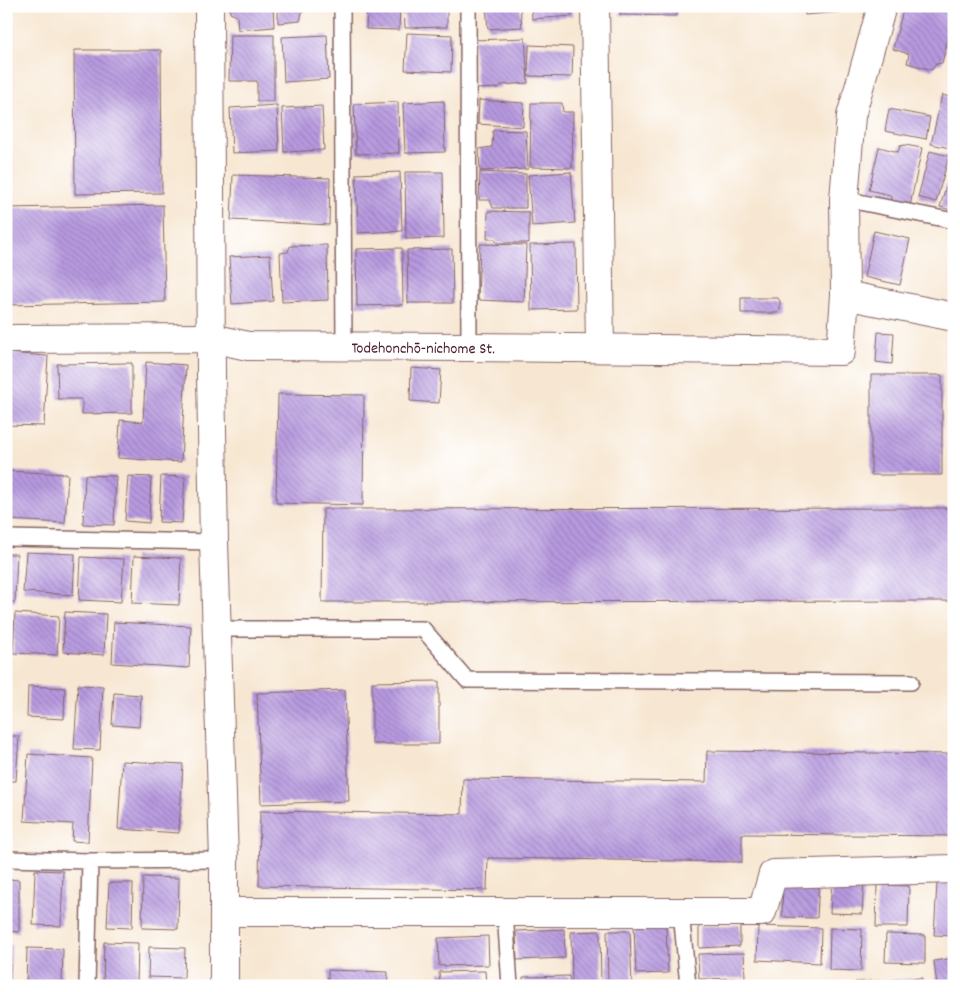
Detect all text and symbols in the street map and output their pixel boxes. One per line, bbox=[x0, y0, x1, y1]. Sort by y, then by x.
street label: Todehonchō-nichome St. bbox=[351, 337, 495, 361]

